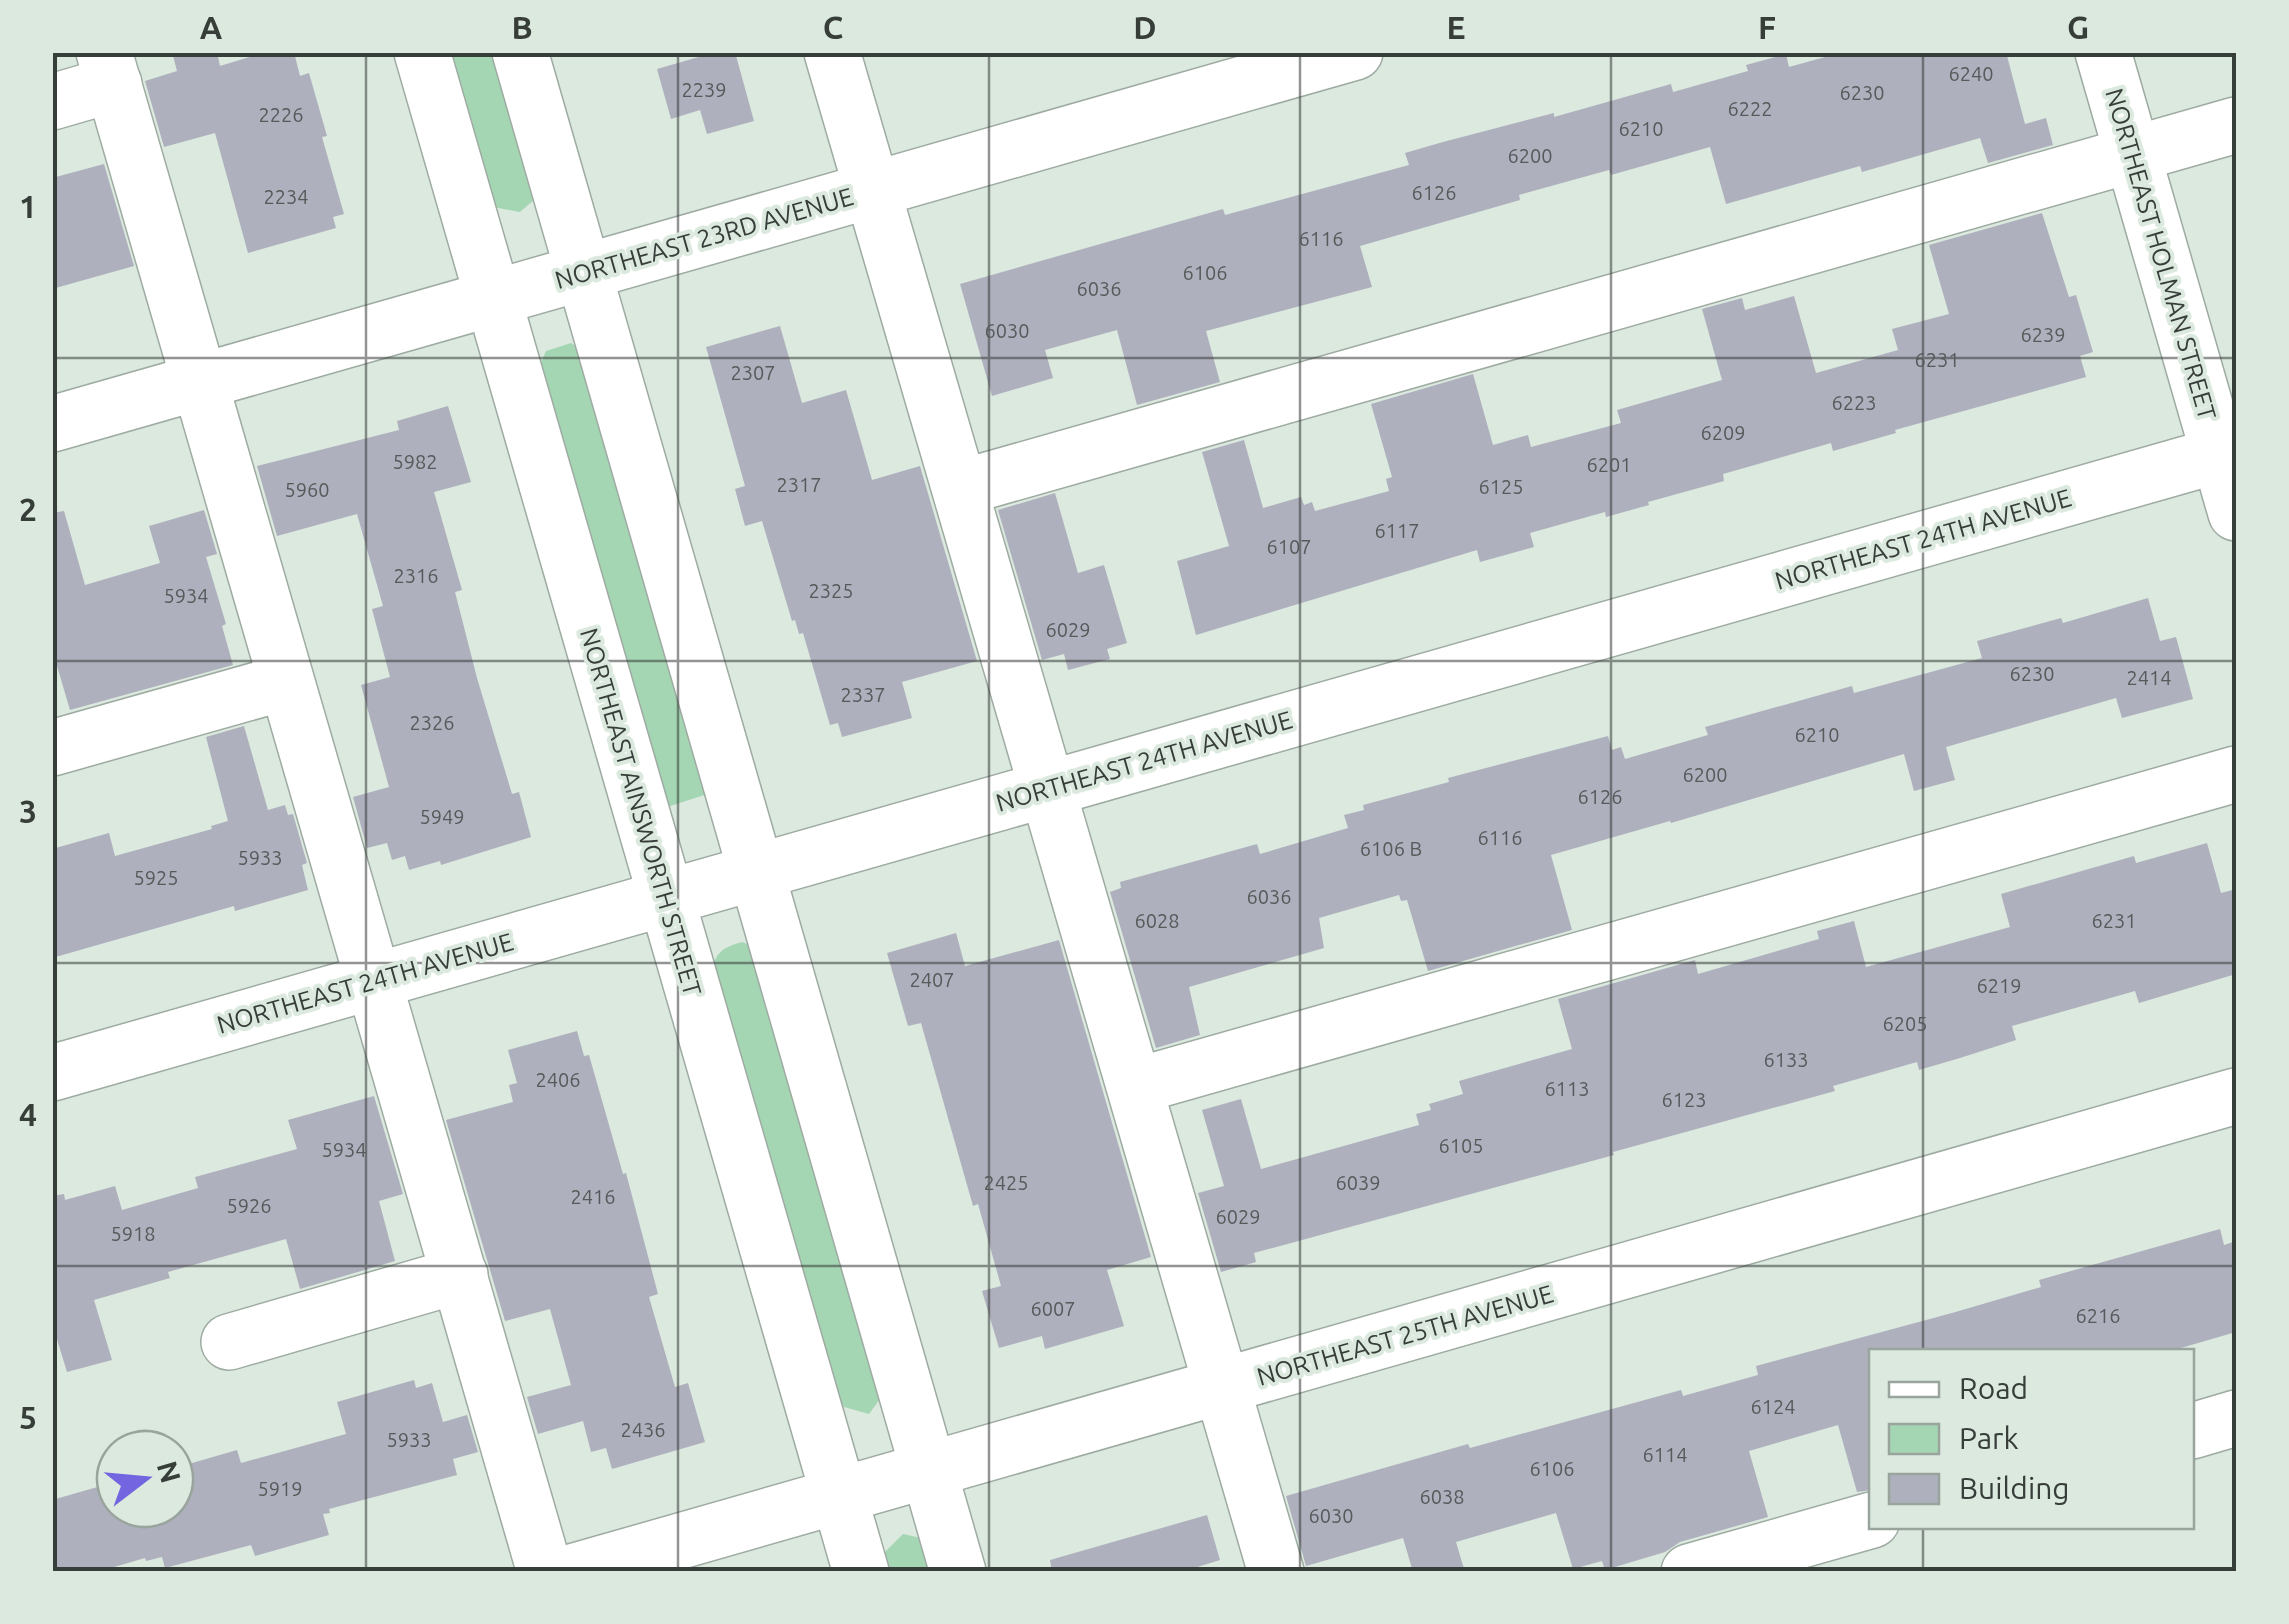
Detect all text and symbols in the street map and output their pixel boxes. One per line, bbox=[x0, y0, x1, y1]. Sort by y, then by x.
text: A bbox=[200, 9, 223, 45]
text: B bbox=[511, 9, 533, 45]
text: C bbox=[823, 9, 843, 45]
text: D bbox=[1133, 9, 1157, 45]
text: E bbox=[1446, 9, 1466, 45]
text: F bbox=[1758, 9, 1776, 45]
text: G bbox=[2067, 9, 2089, 45]
house number: 6240 bbox=[1948, 62, 1994, 85]
house number: 2239 bbox=[681, 78, 727, 101]
house number: 6230 bbox=[1839, 81, 1885, 104]
street label: NORTHEAST HOLMAN STREET bbox=[2100, 85, 2222, 423]
house number: 6222 bbox=[1727, 97, 1773, 120]
house number: 2226 bbox=[258, 103, 304, 126]
house number: 6210 bbox=[1618, 117, 1664, 140]
house number: 6200 bbox=[1507, 144, 1553, 167]
house number: 6126 bbox=[1411, 181, 1457, 204]
street label: NORTHEAST 23RD AVENUE bbox=[552, 182, 856, 294]
house number: 2234 bbox=[263, 185, 309, 208]
text: 1 bbox=[19, 188, 37, 224]
house number: 6116 bbox=[1298, 227, 1344, 250]
house number: 6106 bbox=[1182, 261, 1228, 284]
house number: 6036 bbox=[1076, 277, 1122, 300]
house number: 6030 bbox=[984, 319, 1030, 342]
house number: 6239 bbox=[2020, 323, 2066, 346]
house number: 6231 bbox=[1914, 348, 1960, 371]
house number: 2307 bbox=[730, 361, 776, 384]
house number: 6223 bbox=[1831, 391, 1877, 414]
house number: 6209 bbox=[1700, 421, 1746, 444]
house number: 5982 bbox=[392, 450, 438, 473]
house number: 6201 bbox=[1586, 453, 1632, 476]
house number: 2317 bbox=[776, 473, 822, 496]
house number: 6125 bbox=[1478, 475, 1524, 498]
house number: 5960 bbox=[284, 478, 330, 501]
street label: NORTHEAST 24TH AVENUE bbox=[1772, 483, 2074, 595]
text: 2 bbox=[19, 491, 37, 527]
house number: 6117 bbox=[1374, 519, 1420, 542]
house number: 6107 bbox=[1266, 535, 1312, 558]
house number: 2316 bbox=[393, 564, 439, 587]
house number: 2325 bbox=[808, 579, 854, 602]
house number: 5934 bbox=[163, 584, 209, 607]
house number: 6029 bbox=[1045, 618, 1091, 641]
street label: NORTHEAST AINSWORTH STREET bbox=[575, 625, 707, 999]
house number: 6230 bbox=[2009, 662, 2055, 685]
house number: 2414 bbox=[2126, 666, 2172, 689]
house number: 2337 bbox=[840, 683, 886, 706]
street label: NORTHEAST 24TH AVENUE bbox=[993, 705, 1295, 817]
house number: 2326 bbox=[409, 711, 455, 734]
house number: 6210 bbox=[1794, 723, 1840, 746]
house number: 6200 bbox=[1682, 763, 1728, 786]
house number: 6126 bbox=[1577, 785, 1623, 808]
text: 3 bbox=[19, 793, 37, 829]
house number: 5949 bbox=[419, 805, 465, 828]
house number: 6116 bbox=[1477, 826, 1523, 849]
house number: 6106 B bbox=[1360, 837, 1422, 860]
house number: 5933 bbox=[237, 846, 283, 869]
house number: 5925 bbox=[133, 866, 179, 889]
house number: 6036 bbox=[1246, 885, 1292, 908]
house number: 6028 bbox=[1134, 909, 1180, 932]
house number: 6231 bbox=[2091, 909, 2137, 932]
street label: NORTHEAST 24TH AVENUE bbox=[214, 927, 516, 1039]
house number: 2407 bbox=[909, 968, 955, 991]
house number: 6219 bbox=[1976, 974, 2022, 997]
house number: 6205 bbox=[1882, 1012, 1928, 1035]
house number: 6133 bbox=[1763, 1048, 1809, 1071]
house number: 2406 bbox=[535, 1068, 581, 1091]
house number: 6113 bbox=[1544, 1077, 1590, 1100]
house number: 6123 bbox=[1661, 1088, 1707, 1111]
text: 4 bbox=[19, 1096, 37, 1132]
house number: 6105 bbox=[1438, 1134, 1484, 1157]
house number: 5934 bbox=[321, 1138, 367, 1161]
house number: 2425 bbox=[983, 1171, 1029, 1194]
house number: 6039 bbox=[1335, 1171, 1381, 1194]
house number: 2416 bbox=[570, 1185, 616, 1208]
house number: 5926 bbox=[226, 1194, 272, 1217]
house number: 6029 bbox=[1215, 1205, 1261, 1228]
house number: 5918 bbox=[110, 1222, 156, 1245]
street label: NORTHEAST 25TH AVENUE bbox=[1254, 1279, 1556, 1391]
house number: 6007 bbox=[1030, 1297, 1076, 1320]
house number: 6216 bbox=[2075, 1304, 2121, 1327]
legend bbox=[1869, 1349, 2194, 1529]
text: Road bbox=[1959, 1371, 2028, 1405]
house number: 6124 bbox=[1750, 1395, 1796, 1418]
text: 5 bbox=[19, 1399, 37, 1435]
house number: 2436 bbox=[620, 1418, 666, 1441]
text: Park bbox=[1959, 1421, 2019, 1455]
house number: 5933 bbox=[386, 1428, 432, 1451]
north arrow bbox=[95, 1429, 195, 1529]
house number: 6114 bbox=[1642, 1443, 1688, 1466]
house number: 6106 bbox=[1529, 1457, 1575, 1480]
text: N bbox=[152, 1458, 187, 1486]
text: Building bbox=[1959, 1471, 2070, 1505]
house number: 5919 bbox=[257, 1477, 303, 1500]
house number: 6038 bbox=[1419, 1485, 1465, 1508]
house number: 6030 bbox=[1308, 1504, 1354, 1527]

